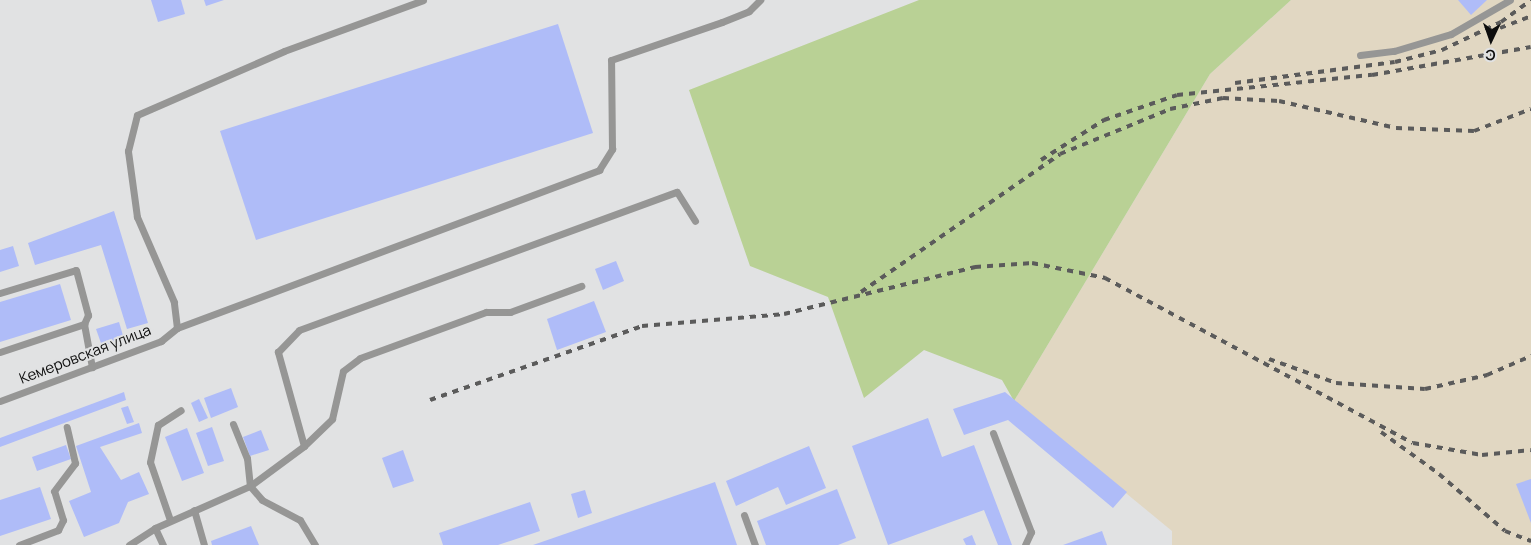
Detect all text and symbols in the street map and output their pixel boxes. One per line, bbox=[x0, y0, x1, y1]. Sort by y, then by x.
north arrow bbox=[1466, 15, 1516, 65]
text: С bbox=[1485, 46, 1496, 65]
street label: Кемеровская улица bbox=[17, 321, 153, 387]

